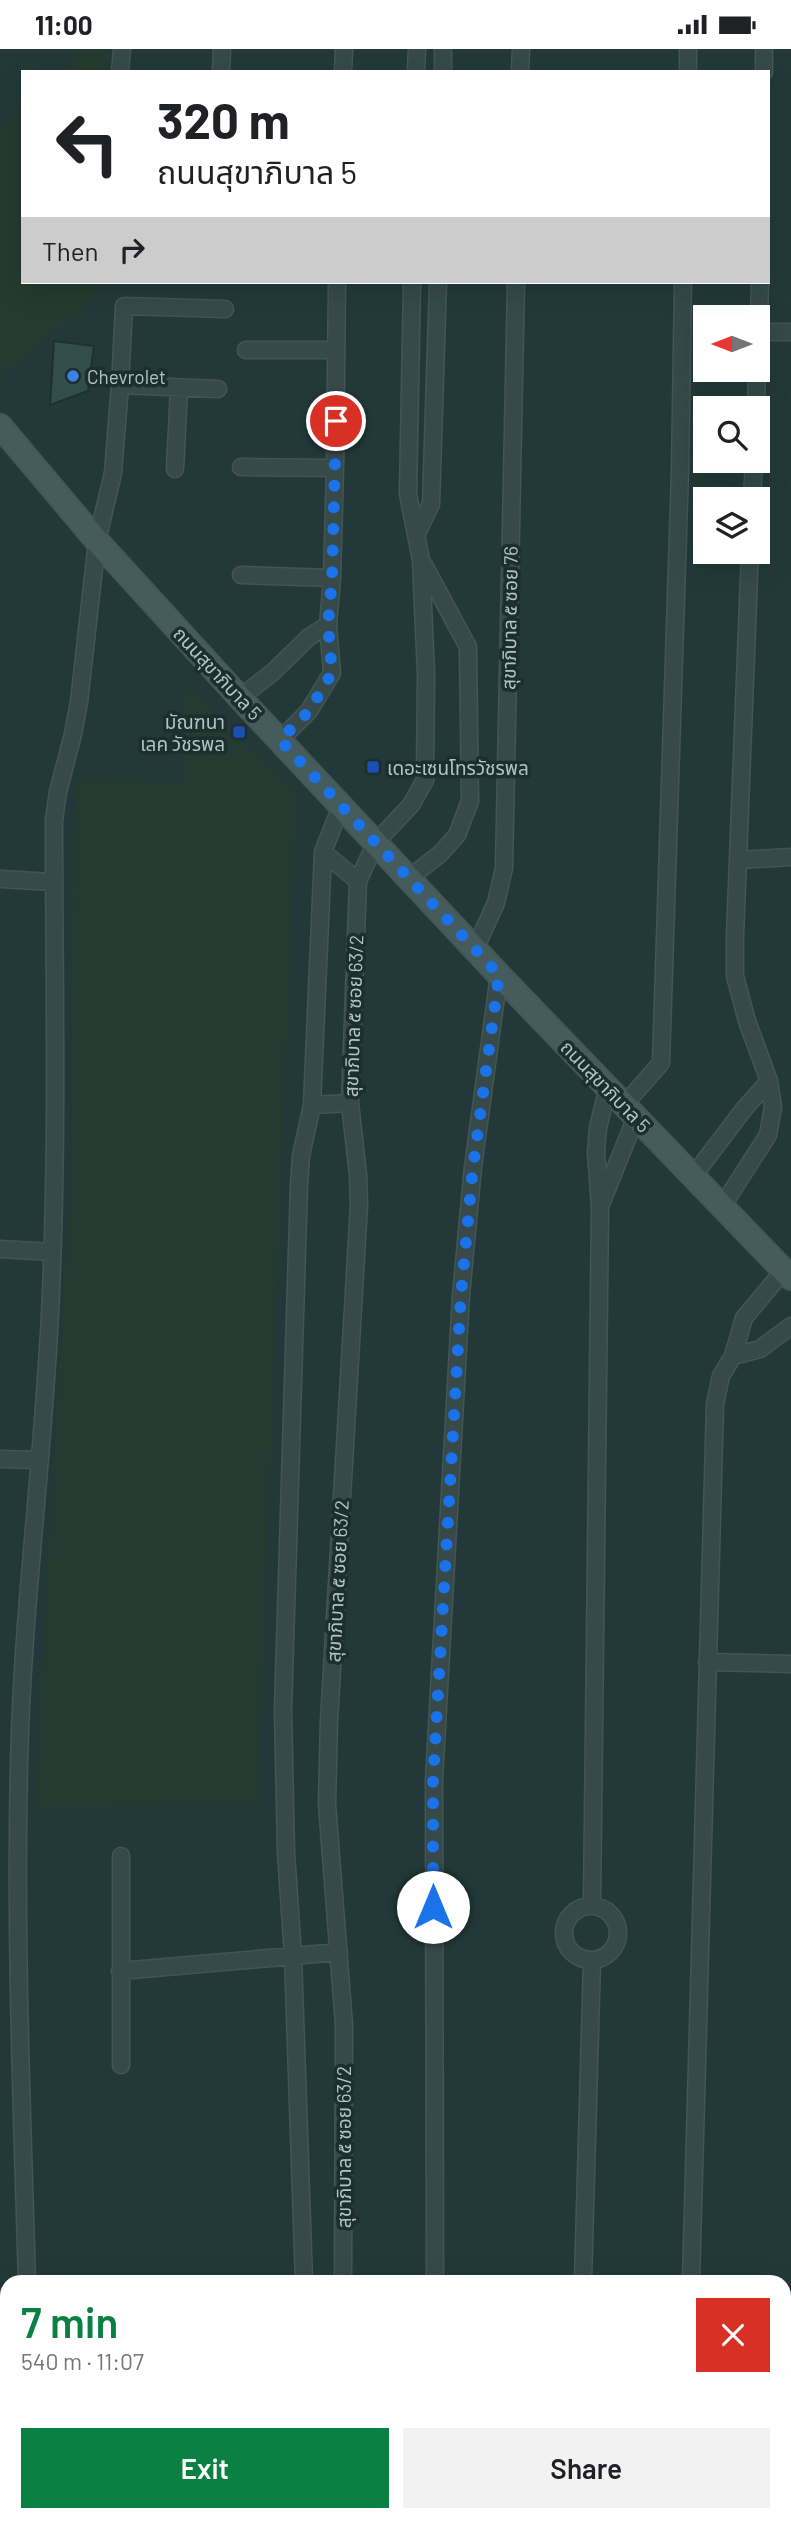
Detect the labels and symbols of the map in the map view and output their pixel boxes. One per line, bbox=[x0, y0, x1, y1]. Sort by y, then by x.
north arrow bbox=[693, 305, 770, 381]
place label: Chevrolet bbox=[87, 365, 166, 388]
marker: Chevrolet bbox=[65, 368, 81, 384]
pin bbox=[306, 391, 366, 451]
street label: สุขาภิบาล ๕ ซอย 76 bbox=[496, 546, 523, 690]
street label: ถนนสุขาภิบาล 5 bbox=[168, 622, 267, 725]
place label: มัณฑนา เลค วัชรพล bbox=[140, 710, 225, 755]
marker: มัณฑนา เลค วัชรพล bbox=[231, 724, 247, 740]
place label: เดอะเซนโทรวัชรพล bbox=[387, 756, 529, 779]
marker: เดอะเซนโทรวัชรพล bbox=[365, 759, 381, 775]
street label: สุขาภิบาล ๕ ซอย 63/2 bbox=[339, 935, 368, 1098]
street label: ถนนสุขาภิบาล 5 bbox=[556, 1035, 656, 1137]
street label: สุขาภิบาล ๕ ซอย 63/2 bbox=[321, 1499, 354, 1663]
position arrow bbox=[396, 1870, 470, 1944]
street label: สุขาภิบาล ๕ ซอย 63/2 bbox=[332, 2066, 356, 2228]

